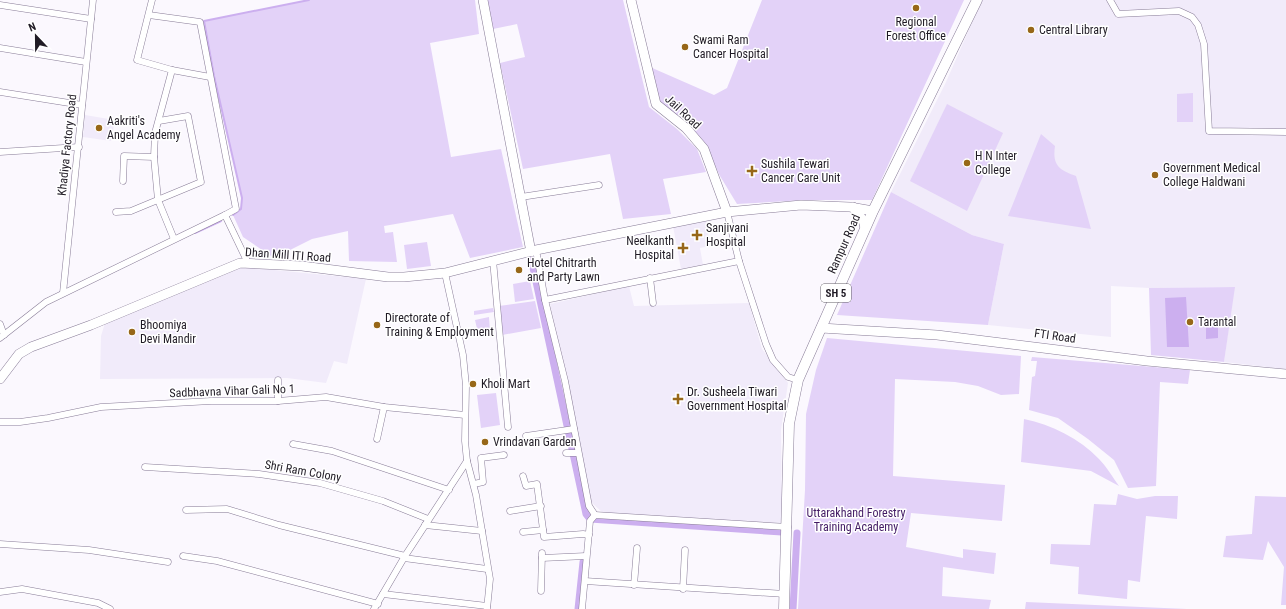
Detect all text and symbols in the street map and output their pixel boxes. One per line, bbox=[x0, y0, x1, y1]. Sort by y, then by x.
marker: Regional Forest Office bbox=[911, 3, 921, 13]
place label: Regional Forest Office bbox=[886, 15, 946, 43]
north arrow bbox=[16, 16, 56, 56]
text: N bbox=[27, 20, 38, 34]
place label: Central Library bbox=[1039, 23, 1108, 37]
marker: Central Library bbox=[1026, 25, 1036, 35]
place label: Swami Ram Cancer Hospital bbox=[693, 33, 769, 61]
marker: Swami Ram Cancer Hospital bbox=[680, 42, 690, 52]
street label: Jail Road bbox=[662, 92, 704, 132]
street label: Khadiya Factory Road bbox=[55, 93, 79, 197]
place label: Aakriti's Angel Academy bbox=[107, 114, 181, 142]
marker: Aakriti's Angel Academy bbox=[94, 123, 104, 133]
place label: H N Inter College bbox=[975, 149, 1017, 177]
place label: Sushila Tewari Cancer Care Unit bbox=[761, 157, 841, 185]
marker: H N Inter College bbox=[962, 158, 972, 168]
place label: Government Medical College Haldwani bbox=[1163, 161, 1260, 189]
marker: Sushila Tewari Cancer Care Unit bbox=[746, 165, 758, 177]
marker: Government Medical College Haldwani bbox=[1150, 170, 1160, 180]
street label: Rampur Road bbox=[825, 212, 863, 276]
place label: Sanjivani Hospital bbox=[706, 221, 749, 249]
marker: Sanjivani Hospital bbox=[691, 229, 703, 241]
place label: Neelkanth Hospital bbox=[626, 234, 674, 262]
marker: Neelkanth Hospital bbox=[677, 242, 689, 254]
street label: Dhan Mill ITI Road bbox=[245, 245, 331, 265]
place label: Hotel Chitrarth and Party Lawn bbox=[527, 256, 600, 284]
marker: Hotel Chitrarth and Party Lawn bbox=[514, 265, 524, 275]
road number: SH 5 bbox=[821, 284, 851, 302]
place label: Directorate of Training & Employment bbox=[385, 311, 494, 339]
place label: Tarantal bbox=[1198, 315, 1236, 329]
marker: Tarantal bbox=[1185, 317, 1195, 327]
place label: Bhoomiya Devi Mandir bbox=[140, 318, 196, 346]
marker: Directorate of Training & Employment bbox=[372, 320, 382, 330]
street label: FTI Road bbox=[1033, 326, 1077, 346]
marker: Bhoomiya Devi Mandir bbox=[127, 327, 137, 337]
place label: Kholi Mart bbox=[481, 377, 530, 391]
marker: Kholi Mart bbox=[468, 379, 478, 389]
street label: Sadbhavna Vihar Gali No 1 bbox=[169, 382, 295, 400]
place label: Dr. Susheela Tiwari Government Hospital bbox=[687, 385, 787, 413]
marker: Dr. Susheela Tiwari Government Hospital bbox=[672, 393, 684, 405]
place label: Vrindavan Garden bbox=[493, 435, 577, 449]
marker: Vrindavan Garden bbox=[480, 437, 490, 447]
street label: Shri Ram Colony bbox=[264, 457, 342, 485]
park label: Uttarakhand Forestry Training Academy bbox=[807, 506, 905, 534]

